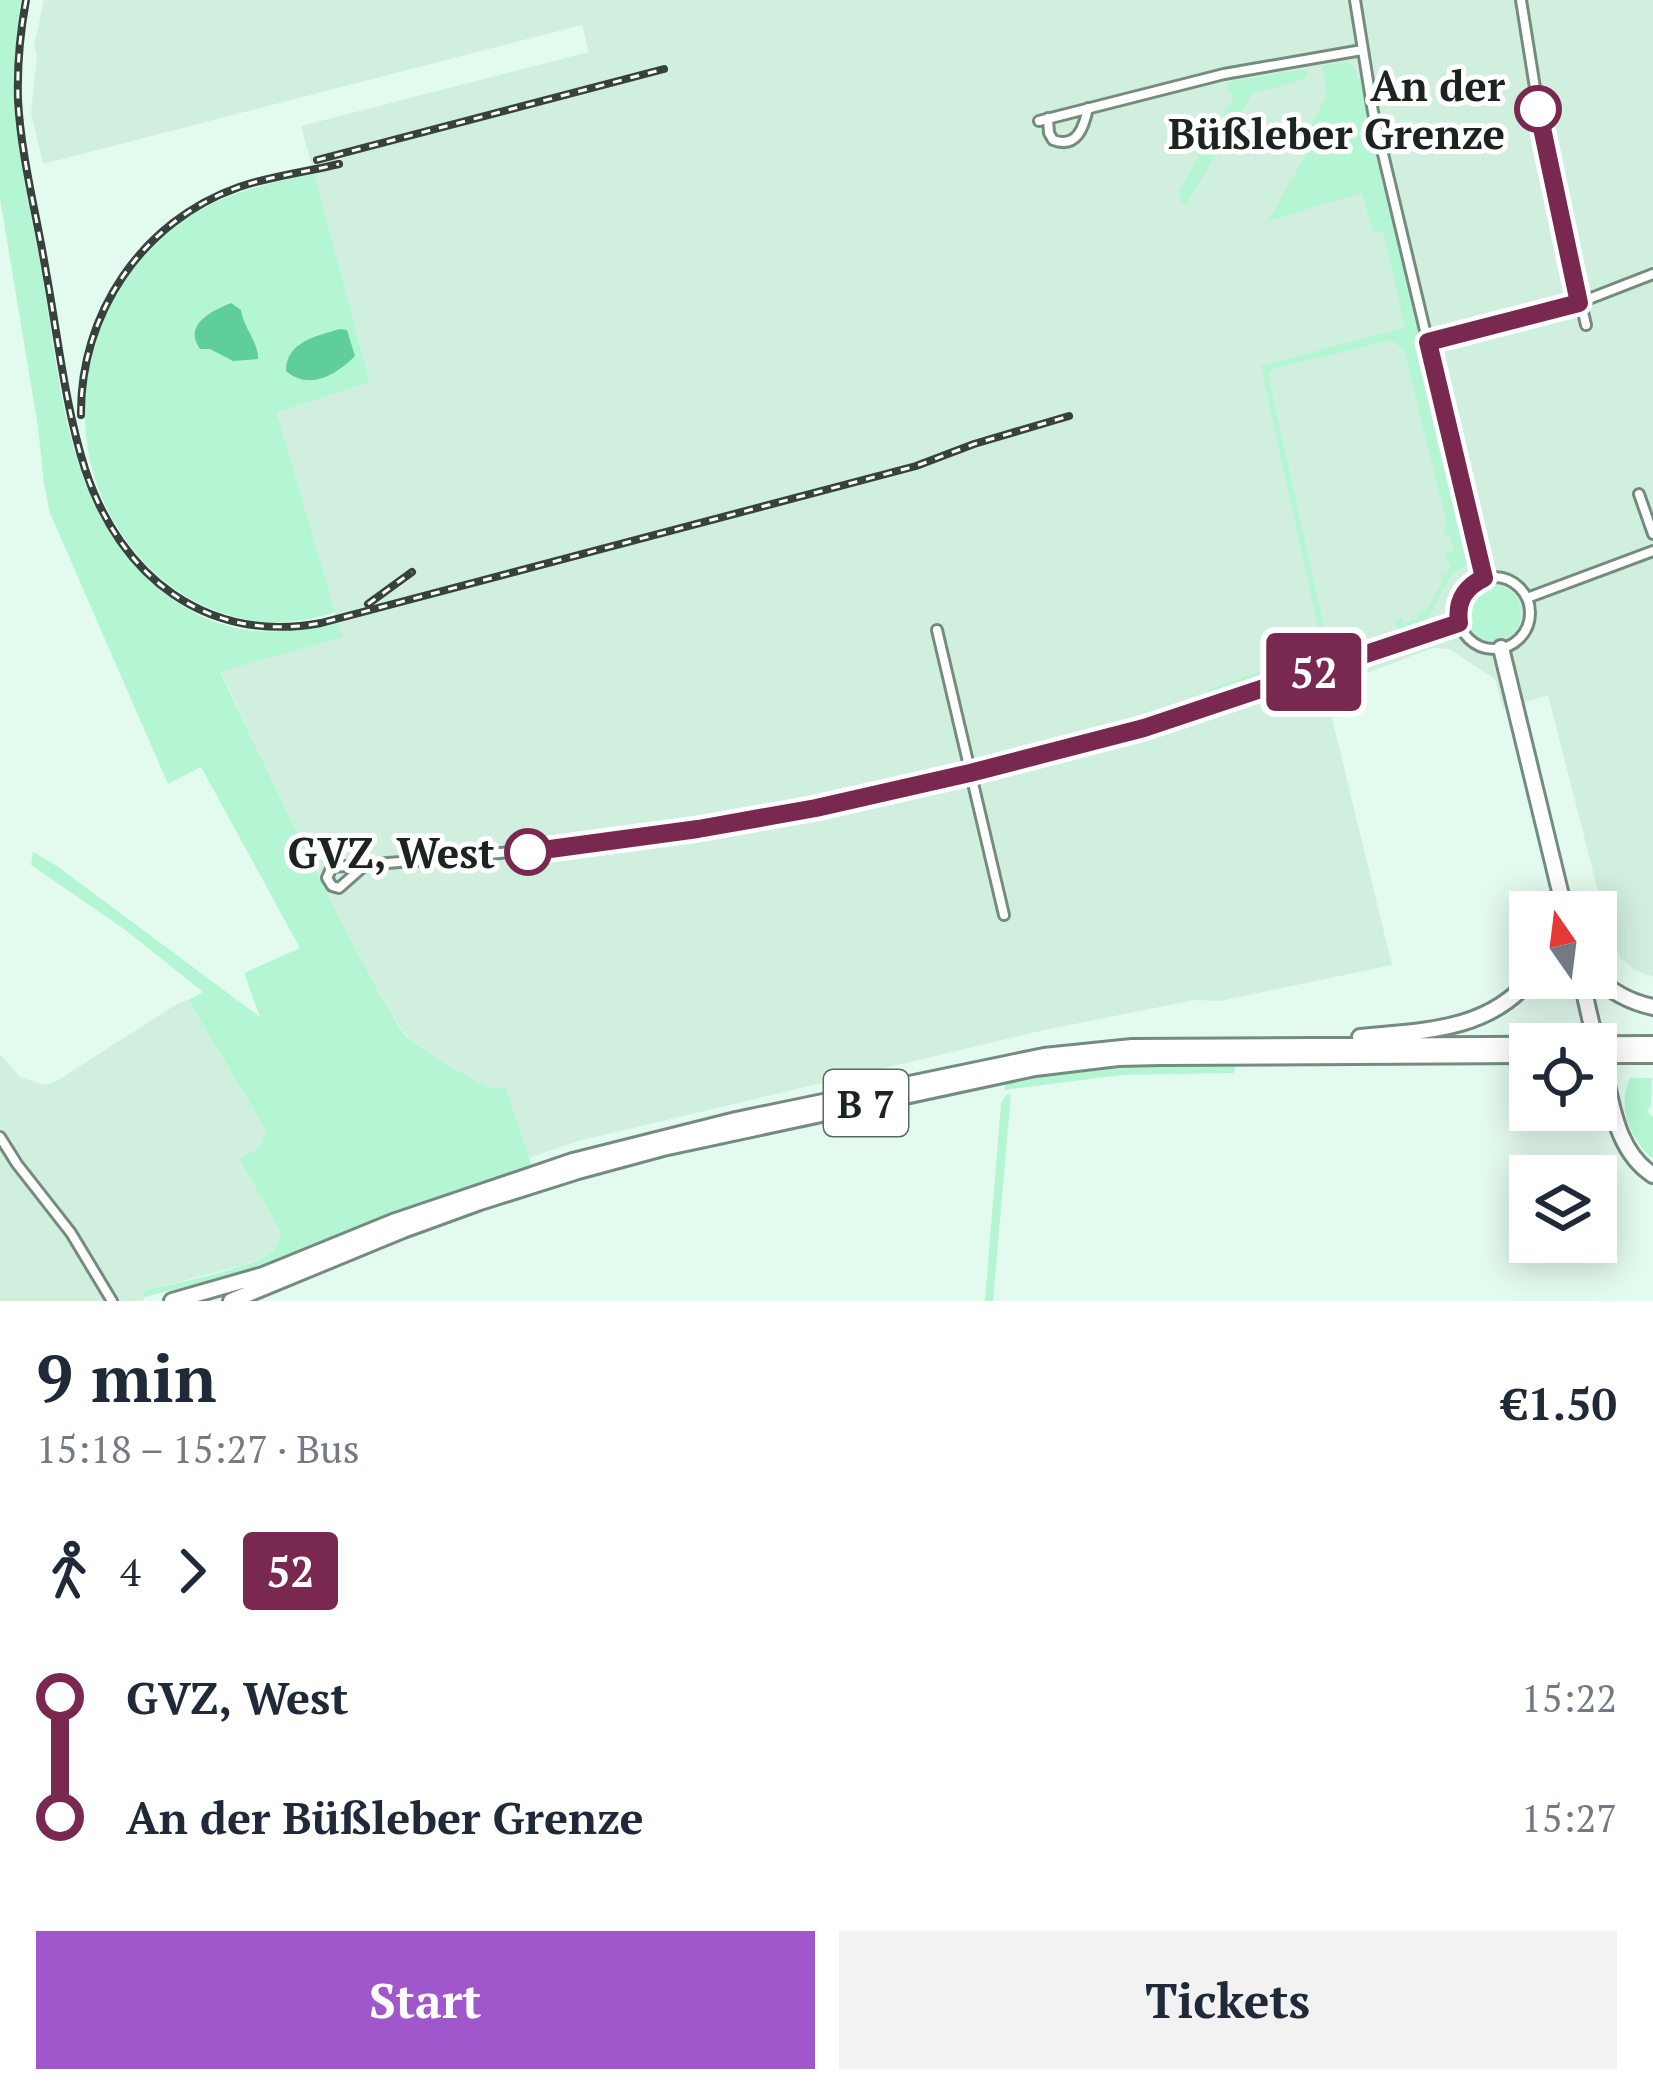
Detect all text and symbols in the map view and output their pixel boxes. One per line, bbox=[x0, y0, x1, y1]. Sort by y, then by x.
place label: An der Büßleber Grenze bbox=[1168, 57, 1505, 161]
marker: An der Büßleber Grenze bbox=[1516, 87, 1560, 131]
line badge: 52 bbox=[1260, 633, 1368, 711]
text: 52 bbox=[1290, 644, 1338, 700]
place label: GVZ, West bbox=[287, 824, 495, 880]
marker: GVZ, West bbox=[506, 830, 550, 874]
north arrow bbox=[1509, 891, 1617, 999]
map controls bbox=[1509, 891, 1617, 1263]
button: locate bbox=[1509, 1023, 1617, 1131]
road number: B 7 bbox=[824, 1070, 908, 1136]
button: layers bbox=[1509, 1155, 1617, 1263]
text: 9 min bbox=[36, 1333, 217, 1421]
text: €1.50 bbox=[1502, 1373, 1617, 1433]
text: 15:18 – 15:27 · Bus bbox=[36, 1422, 360, 1474]
icon: walk bbox=[36, 1538, 102, 1604]
icon: forward bbox=[159, 1538, 225, 1604]
text: 52 bbox=[267, 1543, 314, 1599]
text: 4 bbox=[120, 1545, 141, 1597]
text: GVZ, West bbox=[126, 1667, 348, 1727]
text: 15:22 bbox=[1521, 1671, 1617, 1723]
text: An der Büßleber Grenze bbox=[126, 1787, 644, 1847]
text: 15:27 bbox=[1521, 1791, 1617, 1843]
button: Start bbox=[36, 1931, 815, 2069]
button: Tickets bbox=[839, 1931, 1617, 2069]

